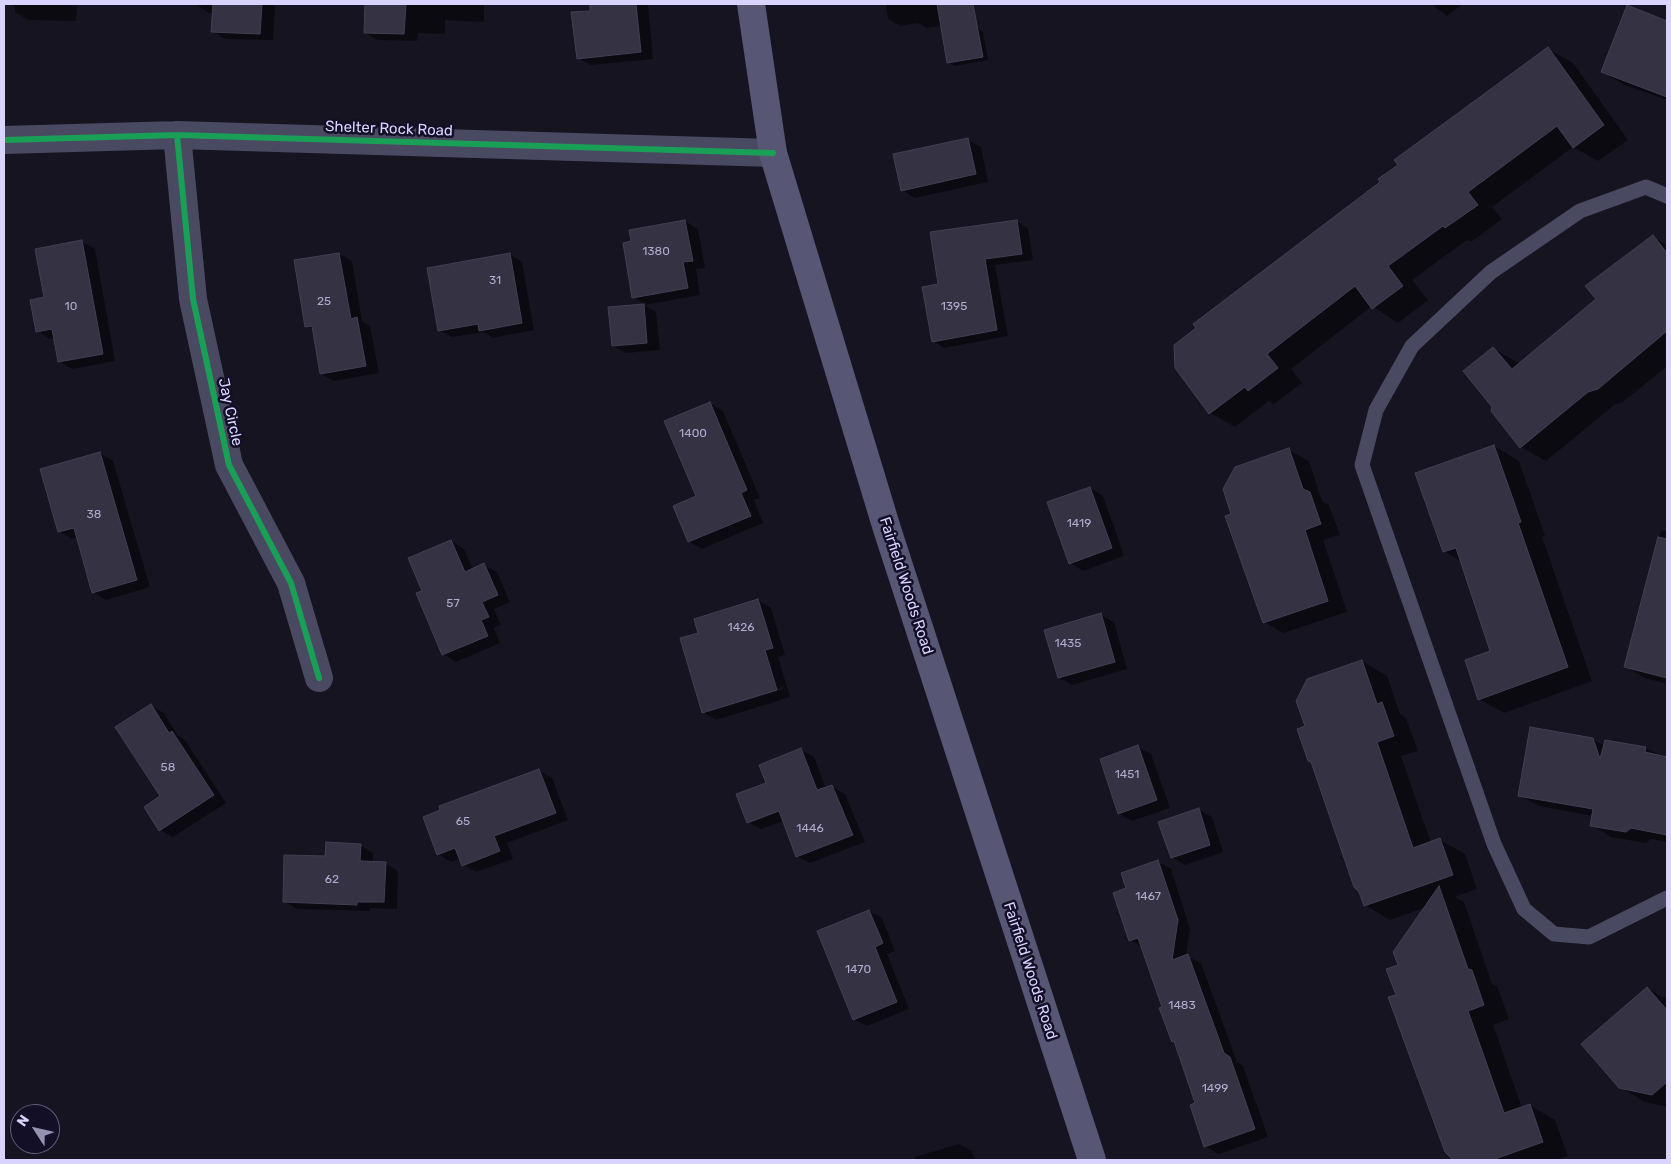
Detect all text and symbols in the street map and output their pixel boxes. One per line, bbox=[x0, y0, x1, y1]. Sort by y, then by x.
street label: Shelter Rock Road bbox=[325, 118, 453, 140]
house number: 1380 bbox=[642, 245, 670, 259]
house number: 31 bbox=[489, 274, 501, 288]
house number: 25 bbox=[317, 295, 331, 309]
house number: 10 bbox=[65, 300, 77, 314]
house number: 1395 bbox=[941, 300, 967, 314]
street label: Jay Circle bbox=[214, 376, 246, 448]
house number: 1400 bbox=[679, 427, 707, 441]
house number: 38 bbox=[87, 508, 101, 522]
street label: Fairfield Woods Road bbox=[875, 515, 937, 657]
house number: 1419 bbox=[1067, 517, 1091, 531]
house number: 57 bbox=[446, 597, 460, 611]
house number: 1426 bbox=[728, 621, 754, 635]
house number: 1435 bbox=[1055, 637, 1081, 651]
house number: 58 bbox=[161, 761, 175, 775]
house number: 1451 bbox=[1115, 768, 1139, 782]
house number: 65 bbox=[456, 815, 470, 829]
house number: 1446 bbox=[796, 822, 824, 836]
house number: 62 bbox=[325, 873, 339, 887]
house number: 1467 bbox=[1135, 890, 1161, 904]
street label: Fairfield Woods Road bbox=[999, 900, 1061, 1042]
house number: 1470 bbox=[845, 963, 871, 977]
house number: 1483 bbox=[1168, 999, 1196, 1013]
house number: 1499 bbox=[1202, 1082, 1228, 1096]
north arrow bbox=[10, 1104, 60, 1154]
text: N bbox=[13, 1112, 33, 1130]

